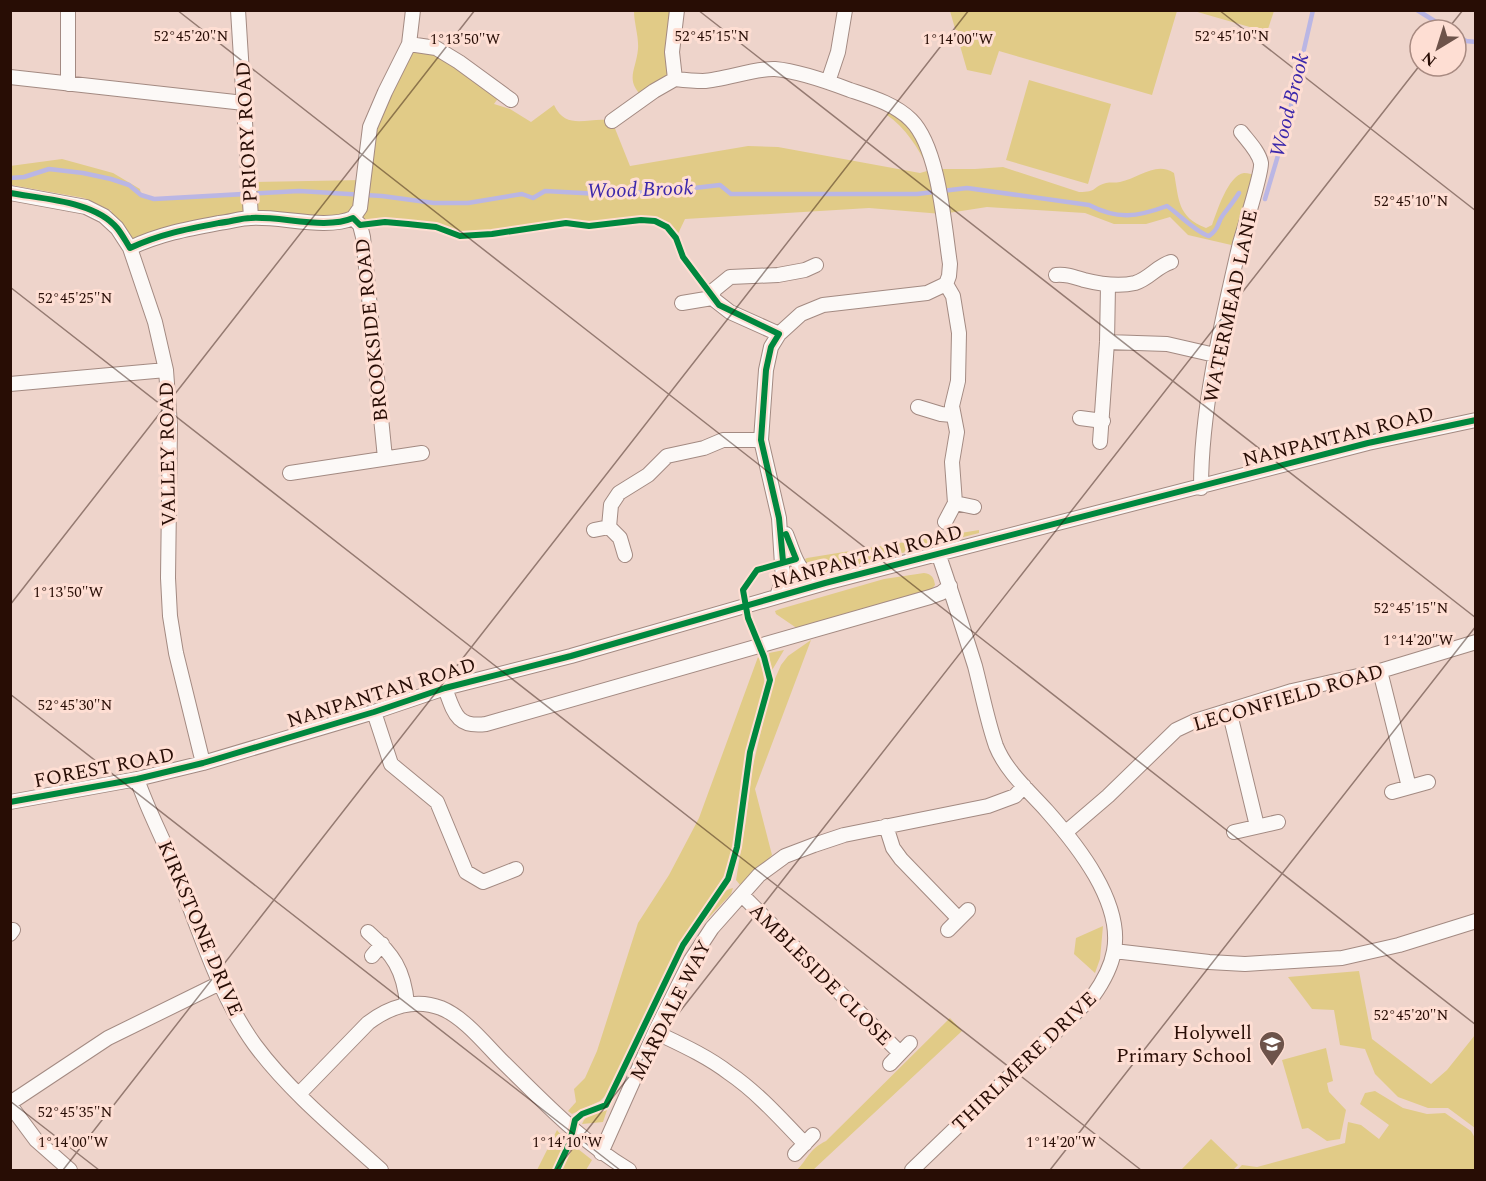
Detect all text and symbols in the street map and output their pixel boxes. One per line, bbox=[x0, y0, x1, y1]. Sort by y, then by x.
north arrow bbox=[1408, 18, 1468, 78]
text: 52°45'20"N bbox=[154, 25, 229, 48]
text: 52°45'15"N bbox=[675, 25, 750, 48]
text: 52°45'10"N bbox=[1195, 25, 1270, 48]
text: 1°13'50"W bbox=[430, 28, 500, 51]
text: 1°14'00"W bbox=[923, 28, 993, 51]
text: N bbox=[1417, 46, 1442, 73]
water label: Wood Brook bbox=[1262, 49, 1318, 161]
street label: PRIORY ROAD bbox=[228, 61, 266, 203]
water label: Wood Brook bbox=[586, 172, 694, 208]
text: 52°45'10"N bbox=[1374, 190, 1449, 213]
street label: WATERMEAD LANE bbox=[1196, 207, 1266, 406]
street label: BROOKSIDE ROAD bbox=[347, 237, 397, 423]
text: 52°45'25"N bbox=[38, 287, 113, 310]
street label: VALLEY ROAD bbox=[152, 381, 184, 527]
street label: NANPANTAN ROAD bbox=[1239, 399, 1437, 475]
street label: NANPANTAN ROAD bbox=[769, 517, 966, 597]
text: 1°13'50"W bbox=[33, 581, 103, 604]
text: 52°45'15"N bbox=[1374, 597, 1449, 620]
text: 1°14'20"W bbox=[1383, 629, 1453, 652]
street label: NANPANTAN ROAD bbox=[283, 650, 480, 736]
street label: LECONFIELD ROAD bbox=[1189, 656, 1387, 740]
text: 52°45'30"N bbox=[38, 694, 113, 717]
street label: FOREST ROAD bbox=[31, 740, 177, 796]
street label: KIRKSTONE DRIVE bbox=[150, 836, 251, 1021]
street label: AMBLESIDE CLOSE bbox=[742, 896, 899, 1053]
street label: MARDALE WAY bbox=[622, 935, 719, 1086]
street label: THIRLMERE DRIVE bbox=[946, 985, 1104, 1139]
text: 52°45'20"N bbox=[1374, 1004, 1449, 1027]
place label: Holywell Primary School bbox=[1116, 1018, 1252, 1071]
school or university icon: Holywell Primary School bbox=[1257, 1029, 1287, 1067]
text: 52°45'35"N bbox=[38, 1101, 113, 1124]
text: 1°14'00"W bbox=[38, 1131, 108, 1154]
text: 1°14'10"W bbox=[532, 1131, 602, 1154]
text: 1°14'20"W bbox=[1026, 1131, 1096, 1154]

